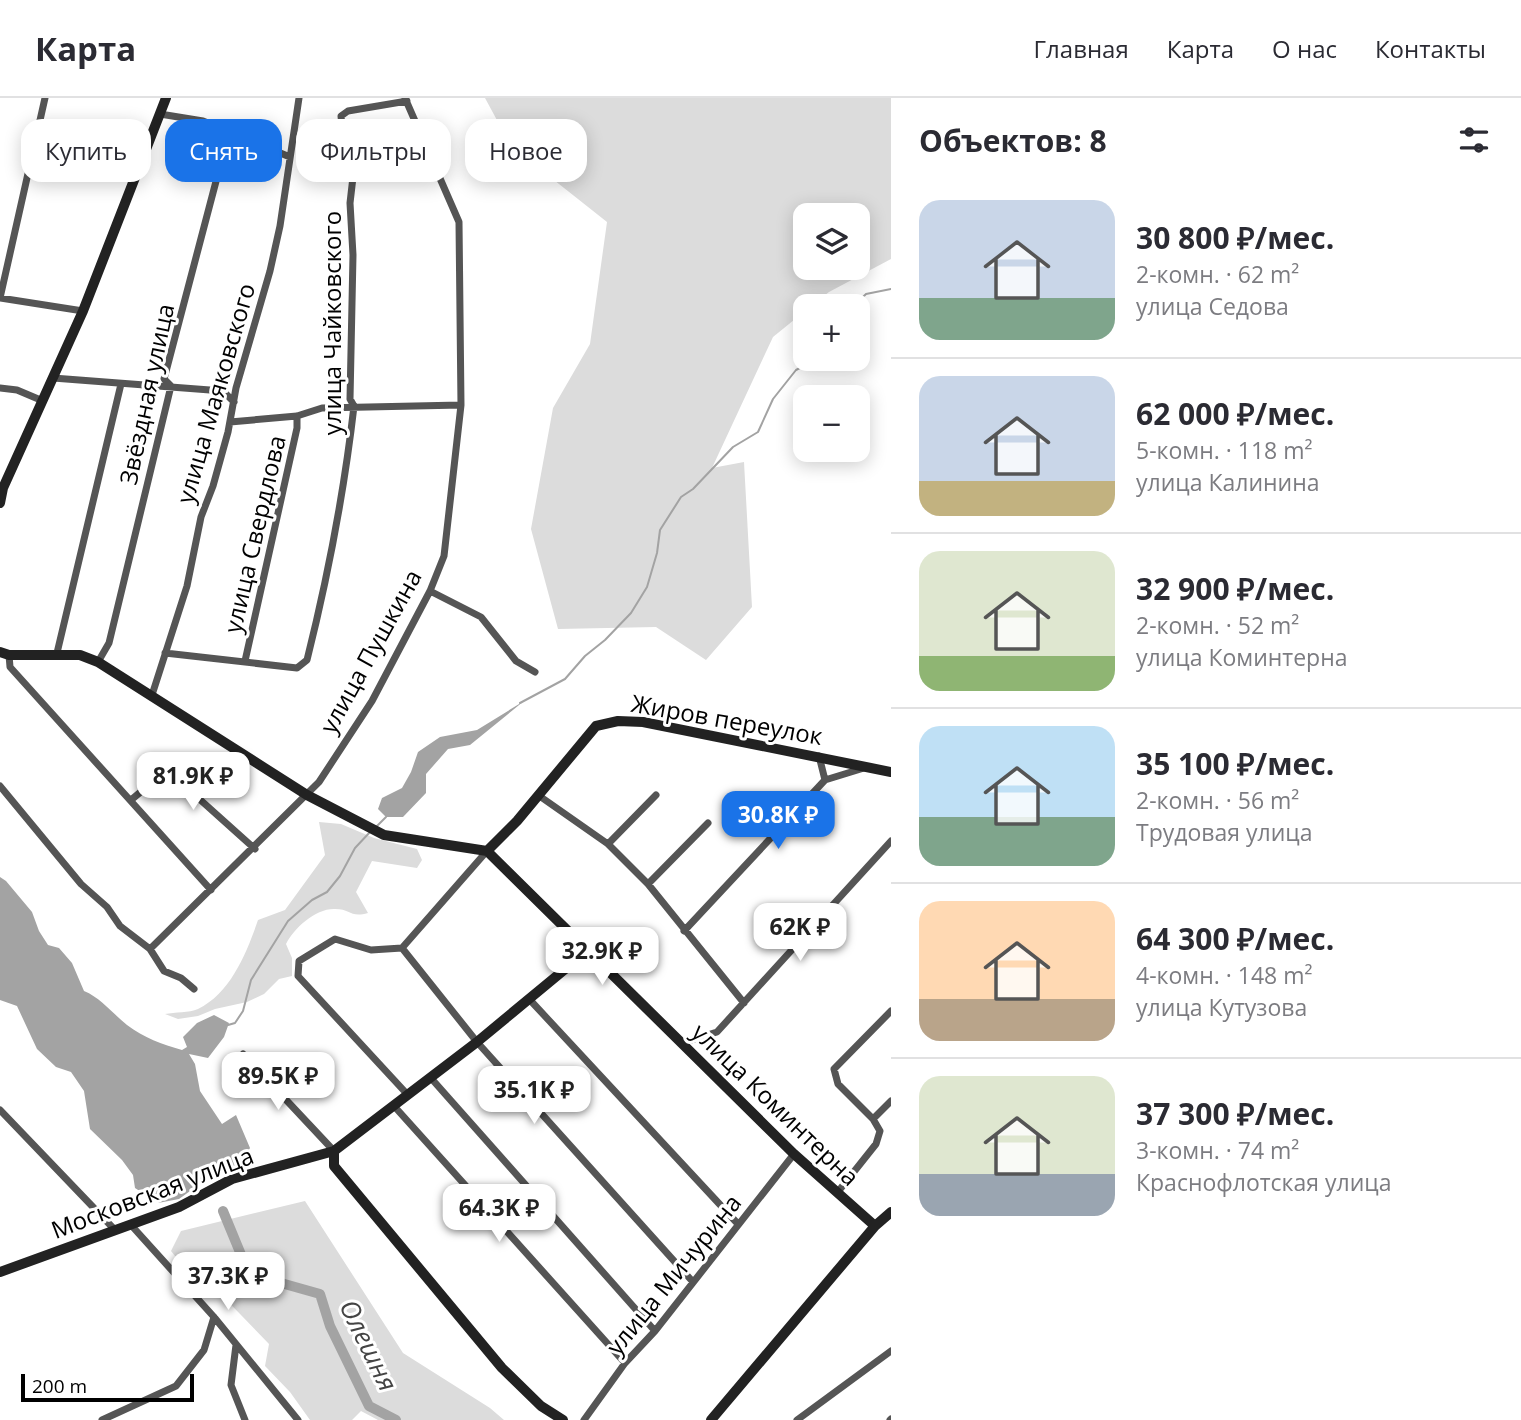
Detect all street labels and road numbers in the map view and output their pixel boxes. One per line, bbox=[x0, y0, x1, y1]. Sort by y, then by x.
street label: улица Чайковского bbox=[315, 211, 348, 435]
street label: улица Маяковского bbox=[168, 279, 262, 507]
street label: Звёздная улица bbox=[111, 301, 181, 487]
street label: улица Свердлова bbox=[215, 432, 293, 636]
street label: улица Пушкина bbox=[311, 563, 429, 739]
street label: Жиров переулок bbox=[629, 686, 826, 752]
street label: улица Коминтерна bbox=[685, 1015, 867, 1193]
street label: Московская улица bbox=[46, 1138, 258, 1246]
street label: улица Мичурина bbox=[598, 1187, 748, 1361]

